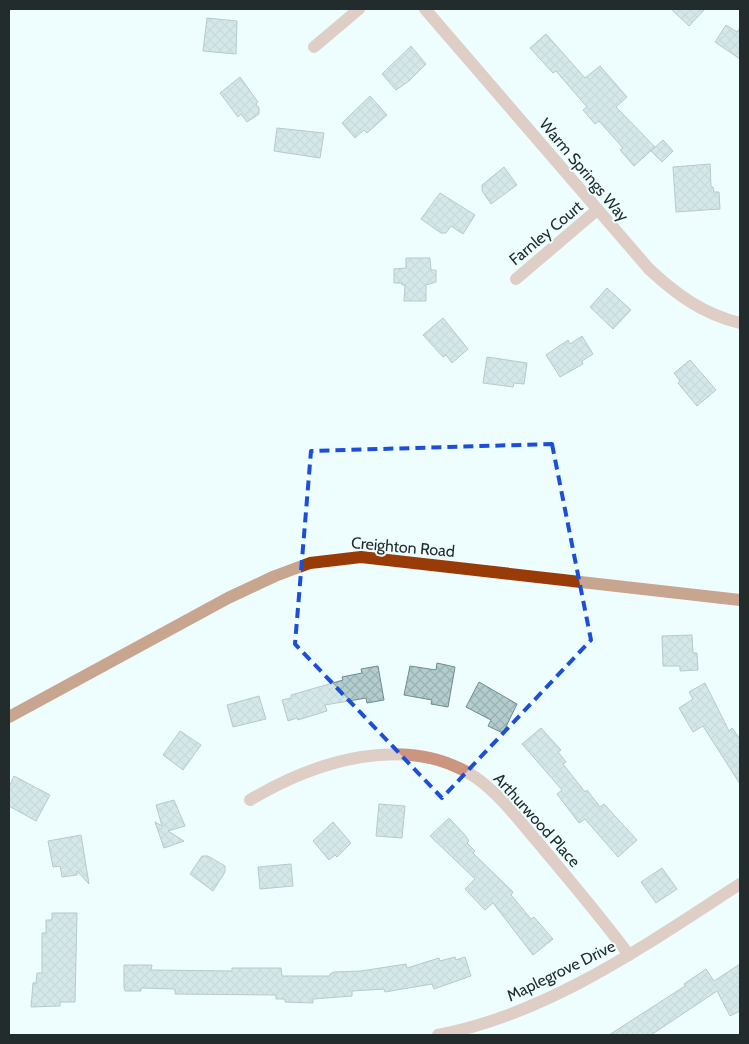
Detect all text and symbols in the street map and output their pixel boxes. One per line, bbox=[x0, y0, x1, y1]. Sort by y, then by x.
street label: Warm Springs Way bbox=[535, 115, 633, 225]
street label: Farnley Court bbox=[505, 196, 587, 269]
street label: Creighton Road bbox=[350, 533, 456, 561]
street label: Arthurwood Place bbox=[490, 769, 584, 871]
street label: Maplegrove Drive bbox=[504, 937, 618, 1005]

